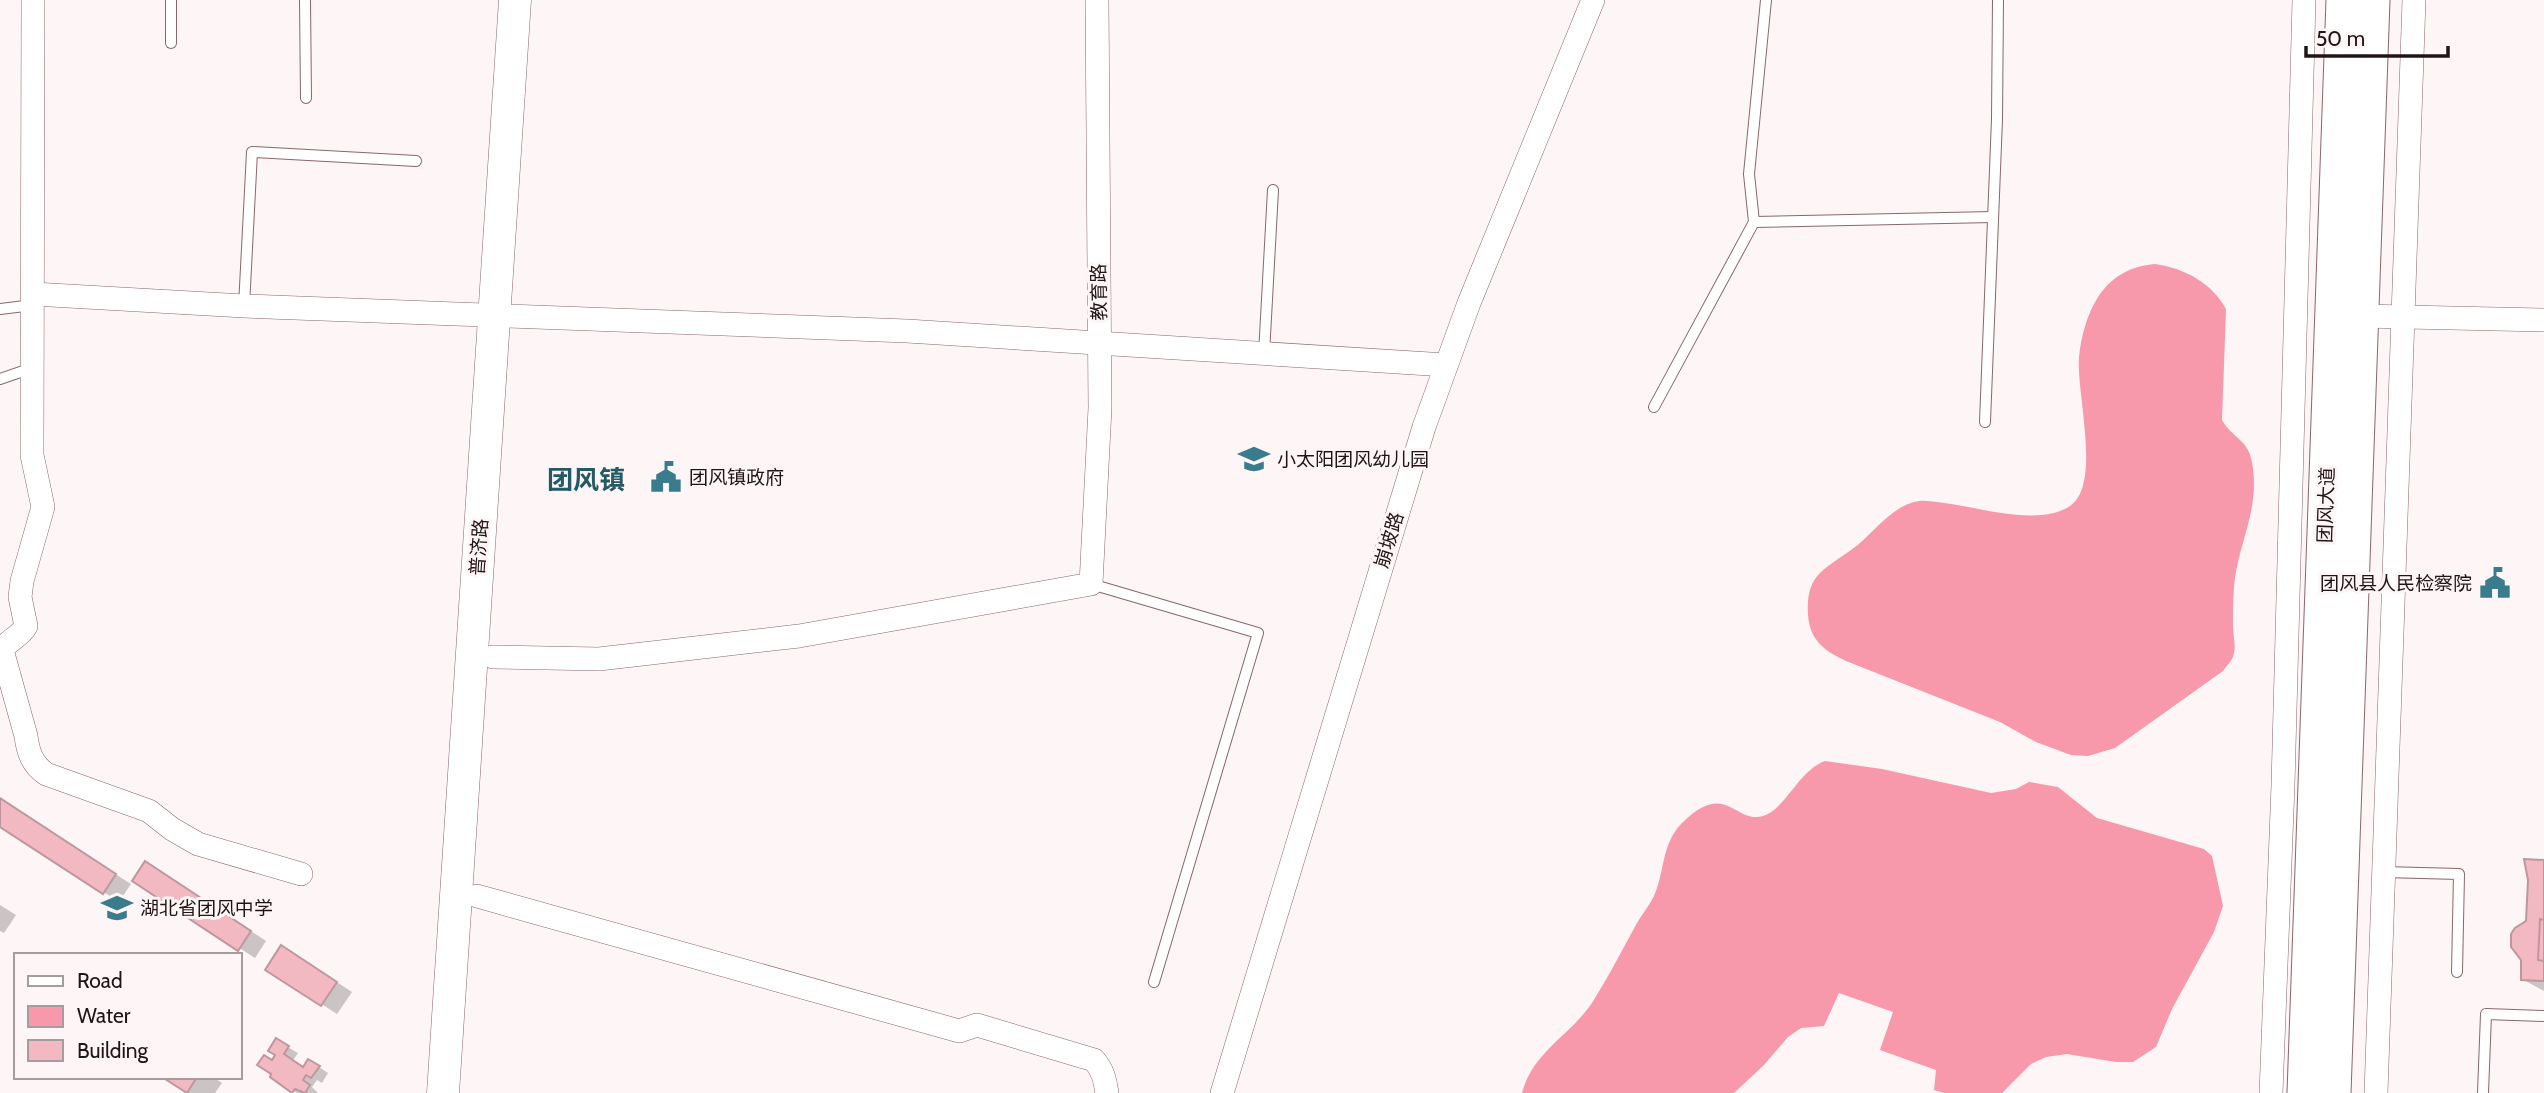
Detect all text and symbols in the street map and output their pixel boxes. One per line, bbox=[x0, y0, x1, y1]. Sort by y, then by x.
scale bar bbox=[2306, 14, 2448, 58]
text: 50 m bbox=[2316, 26, 2365, 51]
street label: 教育路 bbox=[1087, 263, 1111, 321]
school or university icon: 小太阳团风幼儿园 bbox=[1237, 442, 1271, 476]
place label: 小太阳团风幼儿园 bbox=[1277, 448, 1429, 471]
public building icon: 团风镇政府 bbox=[649, 460, 683, 494]
district label: 团风镇 bbox=[547, 464, 625, 496]
place label: 团风镇政府 bbox=[689, 466, 784, 489]
street label: 团风大道 bbox=[2313, 467, 2339, 543]
street label: 崩坡路 bbox=[1370, 509, 1408, 571]
street label: 普济路 bbox=[466, 518, 492, 576]
public building icon: 团风县人民检察院 bbox=[2478, 566, 2512, 600]
place label: 团风县人民检察院 bbox=[2320, 572, 2472, 595]
school or university icon: 湖北省团风中学 bbox=[100, 891, 134, 925]
place label: 湖北省团风中学 bbox=[140, 897, 273, 920]
legend bbox=[14, 953, 242, 1079]
text: Road bbox=[77, 968, 123, 993]
text: Water bbox=[77, 1003, 131, 1028]
text: Building bbox=[77, 1038, 149, 1063]

